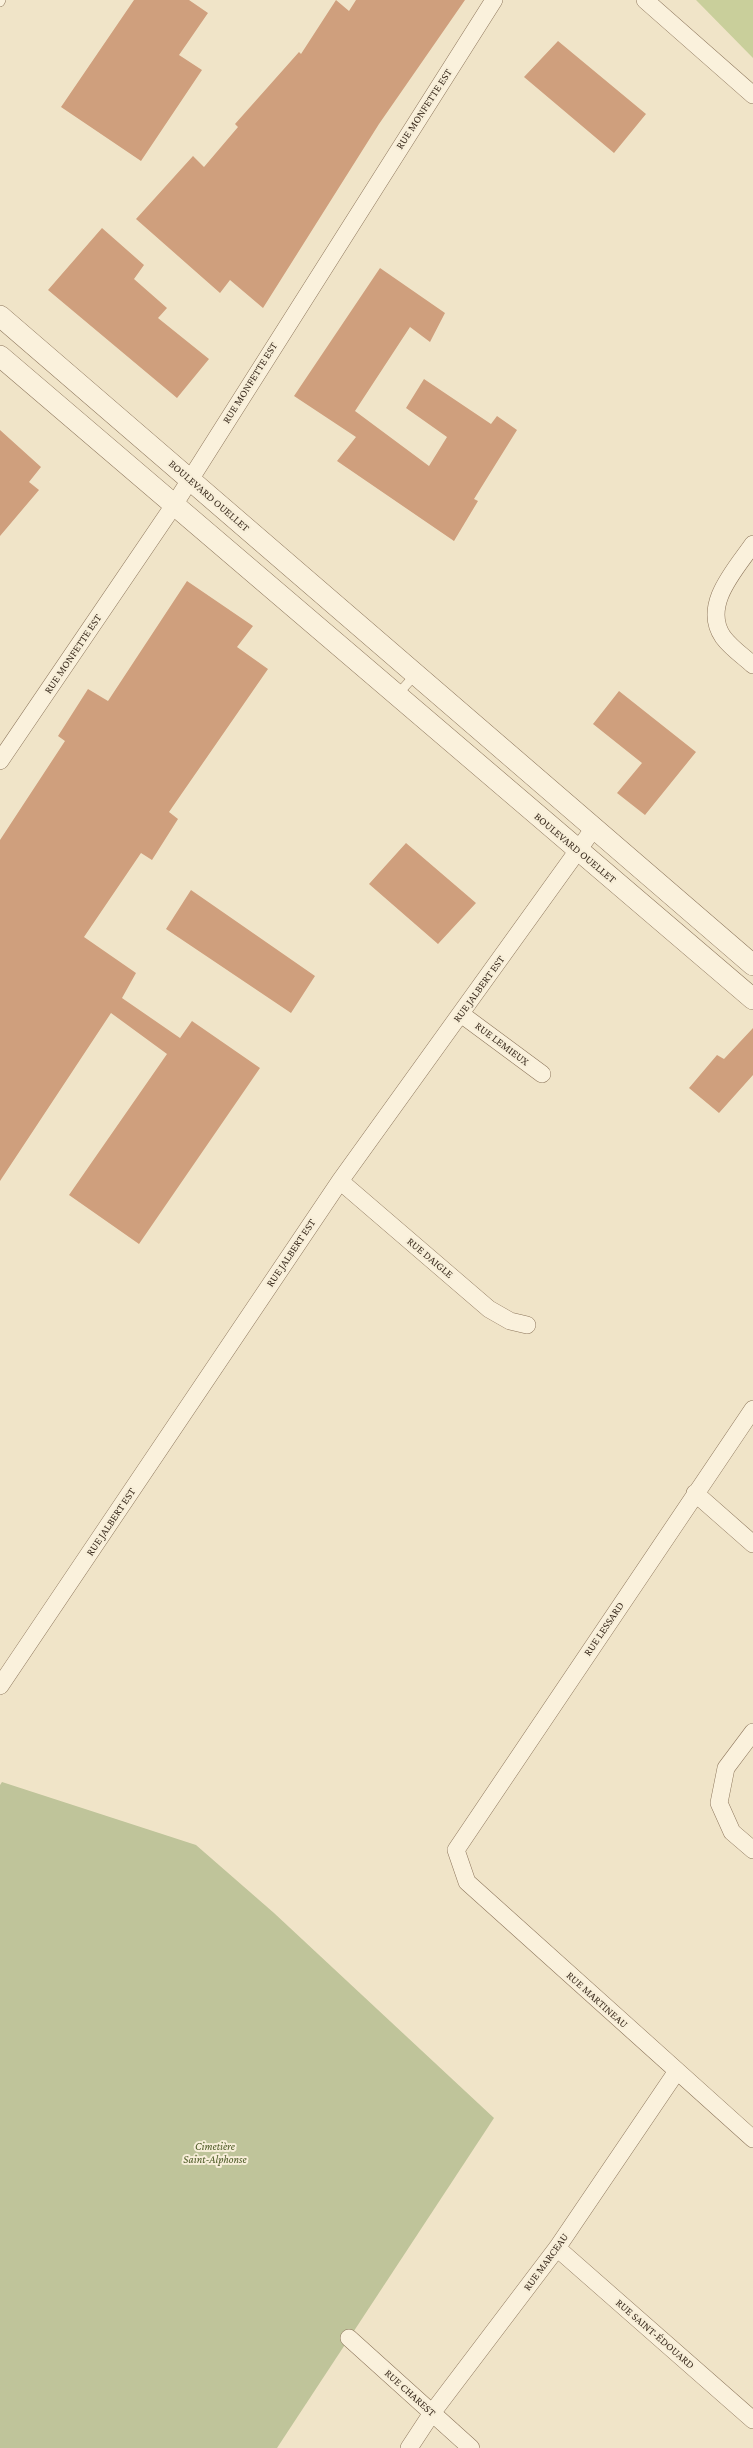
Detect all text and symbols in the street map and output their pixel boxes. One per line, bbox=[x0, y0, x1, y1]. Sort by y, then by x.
street label: RUE MONFETTE EST bbox=[393, 66, 455, 152]
street label: RUE MONFETTE EST bbox=[220, 340, 280, 426]
street label: BOULEVARD OUELLET bbox=[166, 457, 252, 535]
street label: RUE MONFETTE EST bbox=[41, 612, 105, 696]
street label: BOULEVARD OUELLET bbox=[531, 810, 619, 886]
street label: RUE JALBERT EST bbox=[450, 953, 508, 1025]
street label: RUE LEMIEUX bbox=[472, 1019, 532, 1069]
street label: RUE JALBERT EST bbox=[263, 1217, 319, 1289]
street label: RUE DAIGLE bbox=[404, 1235, 456, 1281]
street label: RUE JALBERT EST bbox=[83, 1486, 139, 1558]
street label: RUE LESSARD bbox=[581, 1599, 627, 1659]
street label: RUE MARTINEAU bbox=[564, 1969, 630, 2031]
park label: Cimetière Saint-Alphonse bbox=[183, 2140, 247, 2166]
street label: RUE MARCEAU bbox=[521, 2231, 571, 2293]
street label: RUE SAINT-ÉDOUARD bbox=[613, 2296, 697, 2372]
street label: RUE CHAREST bbox=[382, 2367, 438, 2419]

